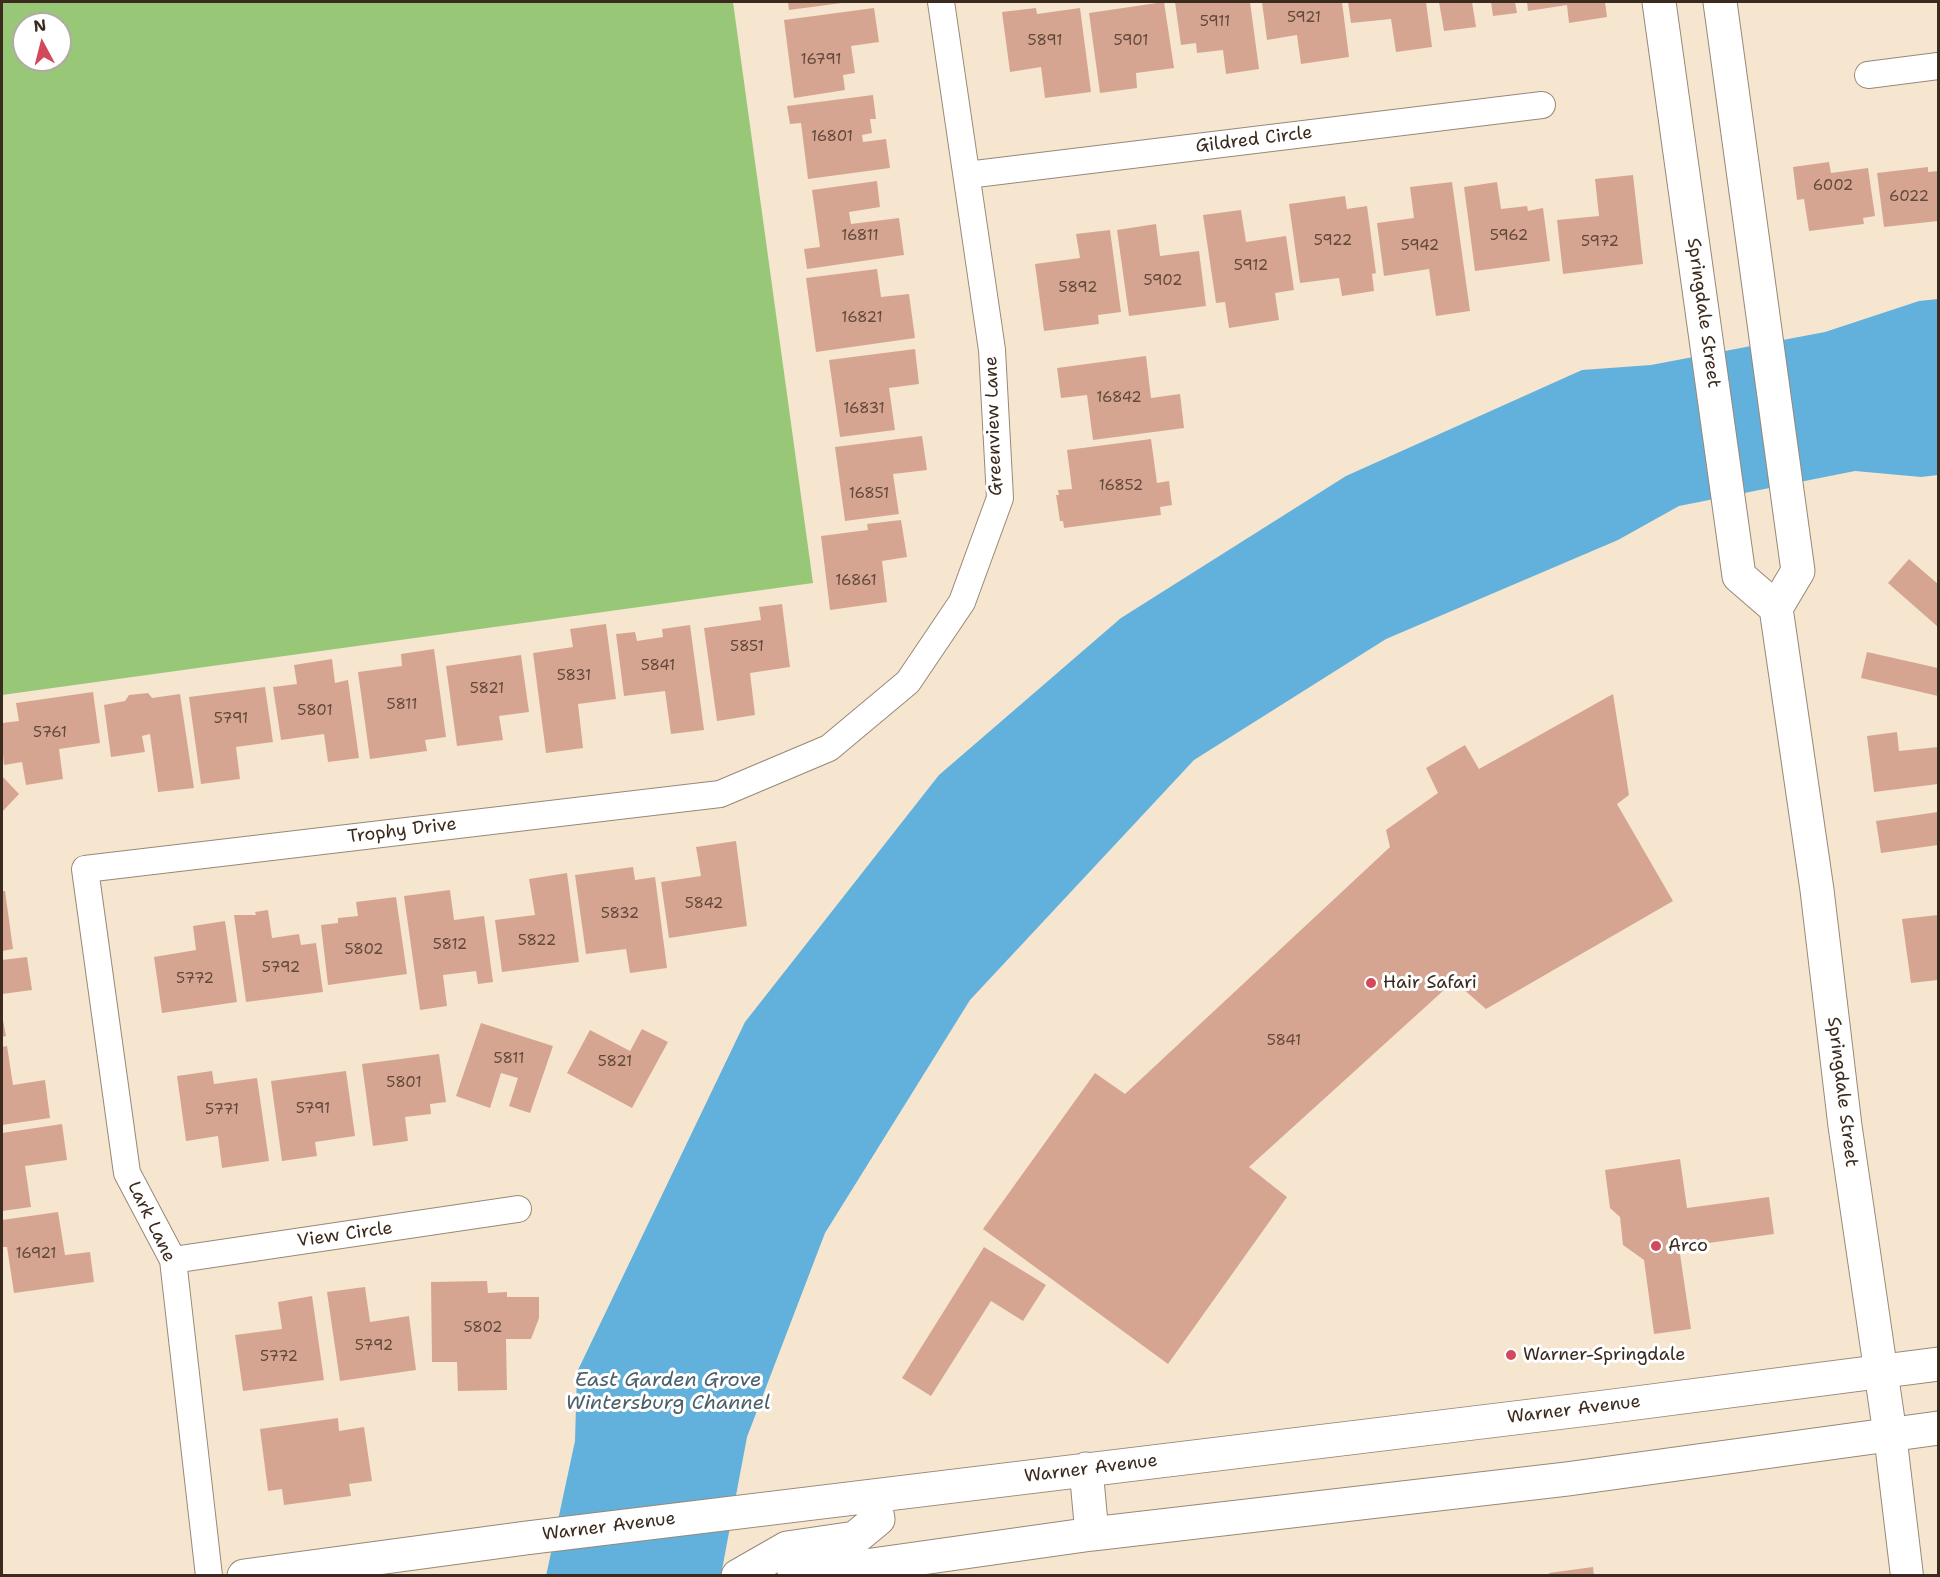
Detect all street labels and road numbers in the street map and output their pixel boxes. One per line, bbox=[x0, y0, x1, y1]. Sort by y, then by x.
street label: Gildred Circle bbox=[1194, 122, 1314, 158]
street label: Springdale Street bbox=[1682, 237, 1724, 389]
street label: Greenview Lane bbox=[981, 356, 1007, 496]
street label: Trophy Drive bbox=[346, 814, 458, 848]
street label: Springdale Street bbox=[1822, 1016, 1862, 1168]
street label: Lark Lane bbox=[122, 1178, 180, 1266]
street label: View Circle bbox=[296, 1218, 394, 1252]
street label: Warner Avenue bbox=[1506, 1391, 1642, 1429]
street label: Warner Avenue bbox=[1023, 1450, 1159, 1488]
street label: Warner Avenue bbox=[541, 1508, 677, 1546]

